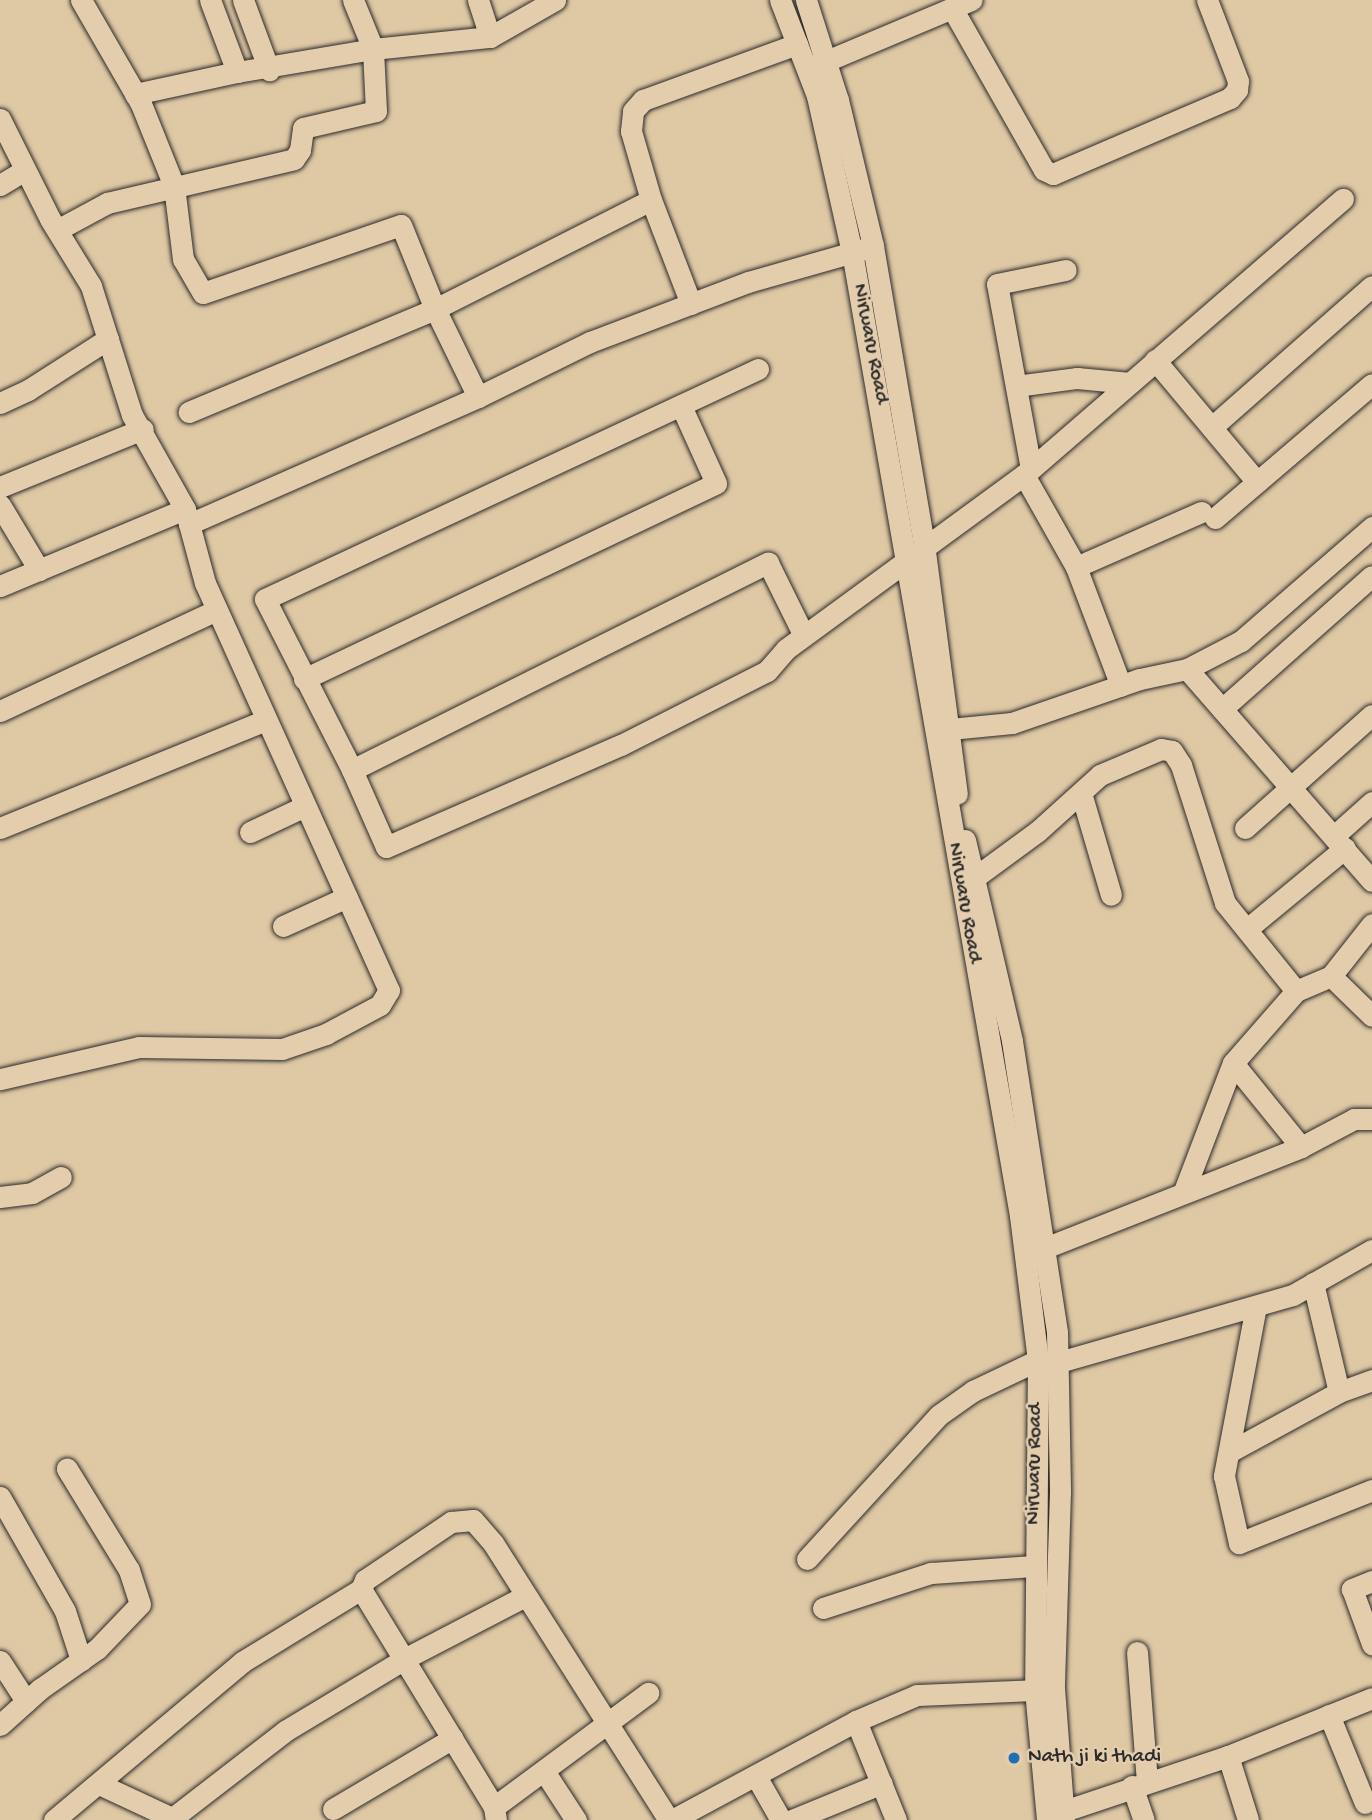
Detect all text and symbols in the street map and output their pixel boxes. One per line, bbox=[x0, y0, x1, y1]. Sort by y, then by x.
street label: Nirwaru Road bbox=[845, 282, 893, 406]
street label: Nirwaru Road bbox=[940, 841, 986, 965]
street label: Nirwaru Road bbox=[1022, 1403, 1050, 1525]
place label: Nath ji ki thadi bbox=[1028, 1745, 1161, 1771]
marker: Nath ji ki thadi bbox=[1006, 1750, 1022, 1766]

